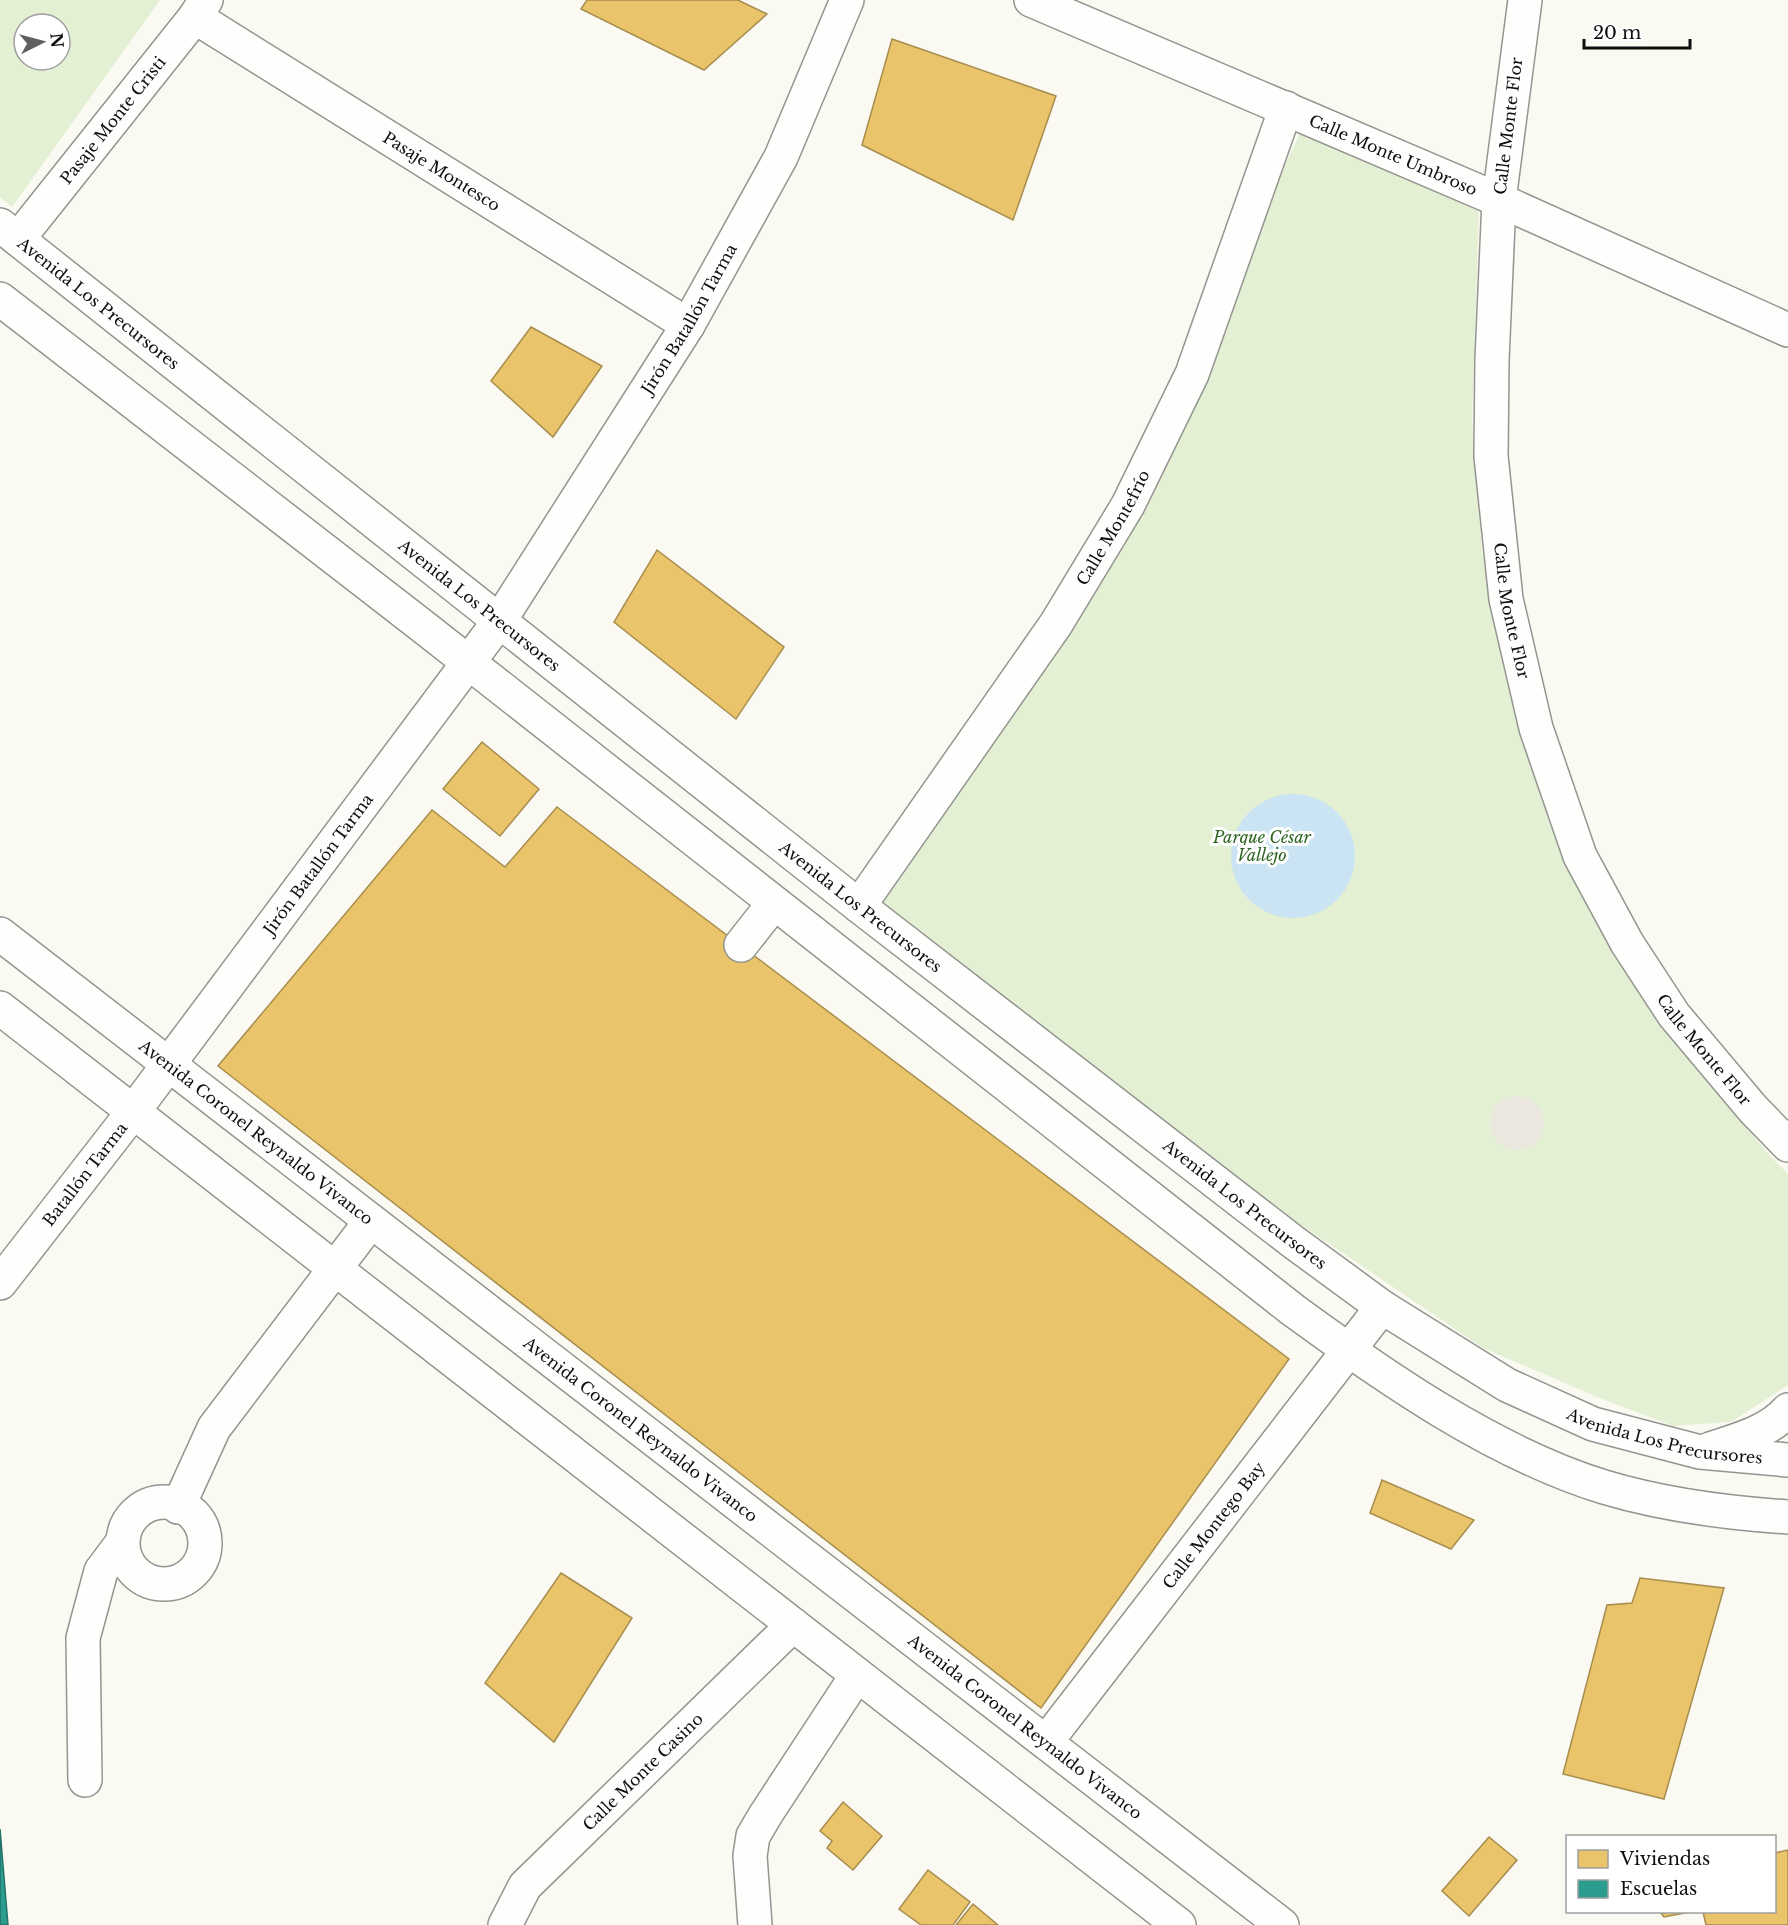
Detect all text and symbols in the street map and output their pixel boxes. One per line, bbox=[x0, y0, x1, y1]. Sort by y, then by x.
north arrow bbox=[12, 12, 72, 72]
scale bar bbox=[1584, 12, 1690, 50]
text: 20 m bbox=[1593, 22, 1641, 44]
text: N bbox=[46, 32, 68, 49]
street label: Pasaje Monte Cristi bbox=[56, 52, 170, 188]
street label: Calle Monte Flor bbox=[1490, 56, 1526, 196]
street label: Calle Monte Umbroso bbox=[1306, 110, 1480, 200]
street label: Pasaje Montesco bbox=[379, 127, 504, 215]
street label: Avenida Los Precursores bbox=[13, 232, 184, 374]
street label: Jirón Batallón Tarma bbox=[636, 240, 741, 399]
street label: Calle Montefrío bbox=[1072, 467, 1154, 589]
street label: Avenida Los Precursores bbox=[394, 534, 564, 675]
street label: Calle Monte Flor bbox=[1490, 542, 1534, 681]
street label: Jirón Batallón Tarma bbox=[258, 789, 377, 940]
park label: Parque César Vallejo bbox=[1212, 827, 1312, 865]
street label: Avenida Los Precursores bbox=[775, 836, 946, 976]
street label: Calle Monte Flor bbox=[1653, 990, 1756, 1110]
street label: Avenida Coronel Reynaldo Vivanco bbox=[135, 1035, 377, 1229]
street label: Batallón Tarma bbox=[38, 1118, 131, 1230]
street label: Avenida Los Precursores bbox=[1158, 1135, 1331, 1273]
street label: Avenida Coronel Reynaldo Vivanco bbox=[519, 1332, 762, 1526]
street label: Avenida Los Precursores bbox=[1563, 1403, 1763, 1468]
street label: Calle Montego Bay bbox=[1158, 1457, 1269, 1593]
street label: Avenida Coronel Reynaldo Vivanco bbox=[904, 1629, 1146, 1823]
street label: Calle Monte Casino bbox=[578, 1708, 707, 1835]
legend bbox=[1566, 1835, 1776, 1913]
text: Viviendas bbox=[1619, 1848, 1710, 1870]
text: Escuelas bbox=[1620, 1878, 1697, 1900]

